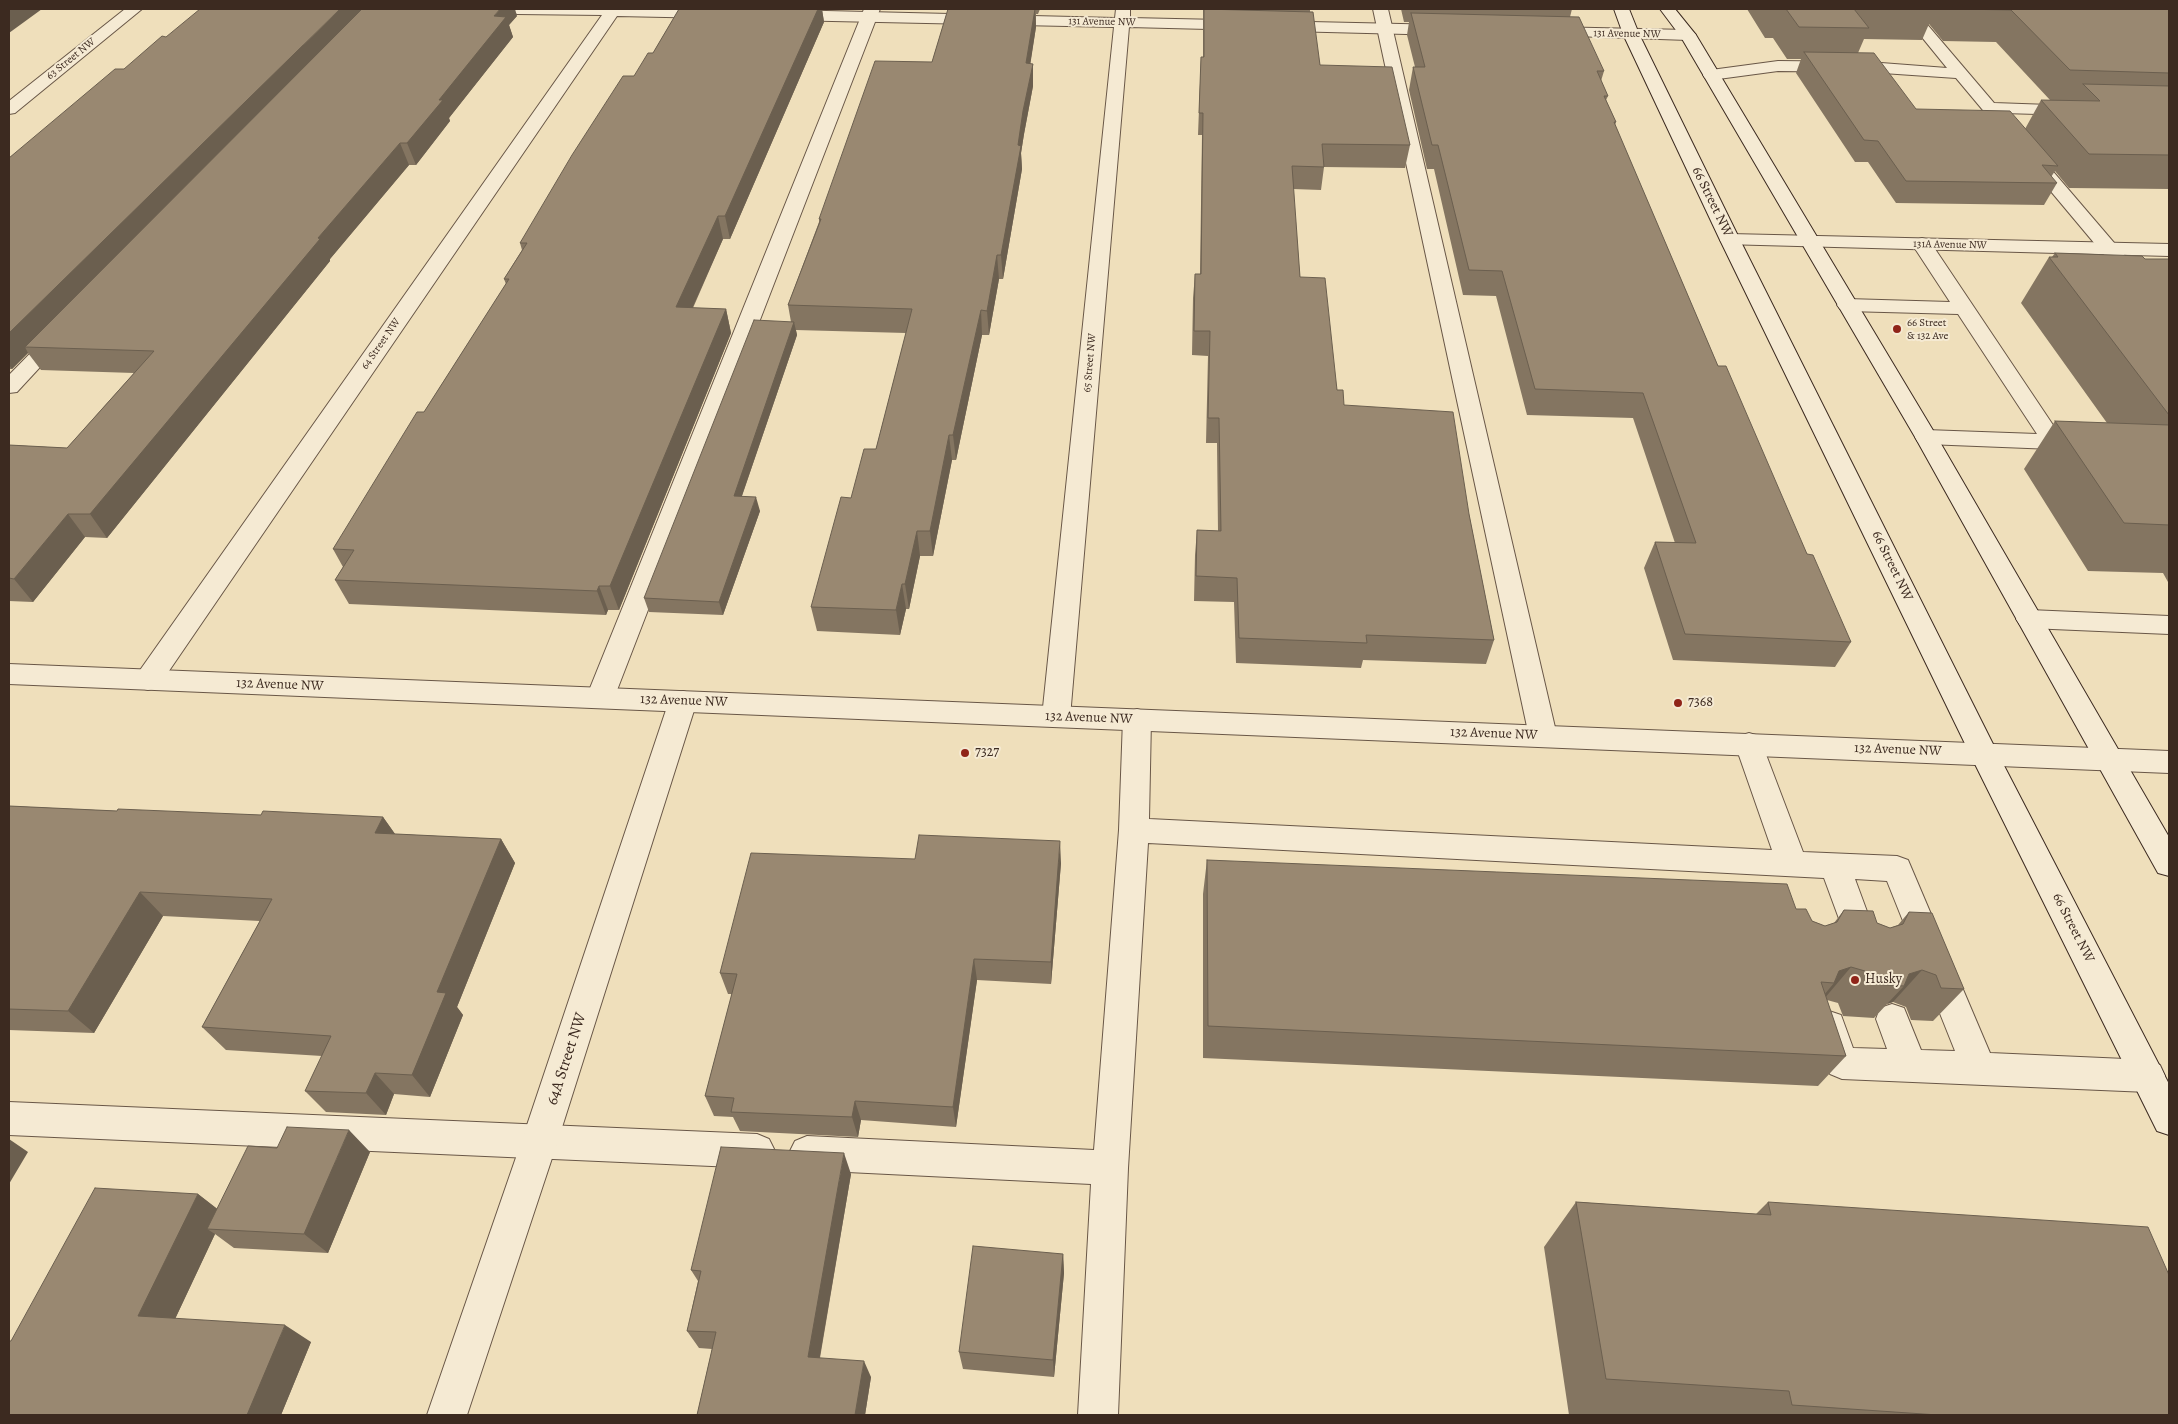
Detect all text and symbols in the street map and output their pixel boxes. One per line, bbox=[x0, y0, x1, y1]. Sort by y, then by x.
street label: 131 Avenue NW bbox=[1068, 15, 1136, 29]
street label: 131 Avenue NW bbox=[1593, 27, 1661, 41]
street label: 63 Street NW bbox=[44, 35, 98, 83]
street label: 66 Street NW bbox=[1688, 164, 1736, 240]
street label: 131A Avenue NW bbox=[1913, 238, 1987, 252]
street label: 64 Street NW bbox=[358, 316, 404, 372]
place label: 66 Street & 132 Ave bbox=[1907, 316, 1948, 342]
marker: 66 Street & 132 Ave bbox=[1891, 323, 1903, 335]
street label: 65 Street NW bbox=[1081, 333, 1099, 393]
street label: 66 Street NW bbox=[1868, 528, 1916, 604]
street label: 132 Avenue NW bbox=[236, 675, 324, 695]
street label: 132 Avenue NW bbox=[640, 691, 728, 711]
place label: 7368 bbox=[1688, 695, 1713, 711]
marker: 7368 bbox=[1672, 697, 1684, 709]
street label: 132 Avenue NW bbox=[1045, 708, 1133, 728]
street label: 132 Avenue NW bbox=[1450, 724, 1538, 744]
street label: 132 Avenue NW bbox=[1854, 740, 1942, 760]
place label: 7327 bbox=[975, 745, 999, 761]
marker: 7327 bbox=[959, 747, 971, 759]
street label: 66 Street NW bbox=[2048, 890, 2098, 966]
place label: Husky bbox=[1865, 972, 1902, 988]
marker: Husky bbox=[1849, 974, 1861, 986]
street label: 64A Street NW bbox=[543, 1010, 591, 1108]

